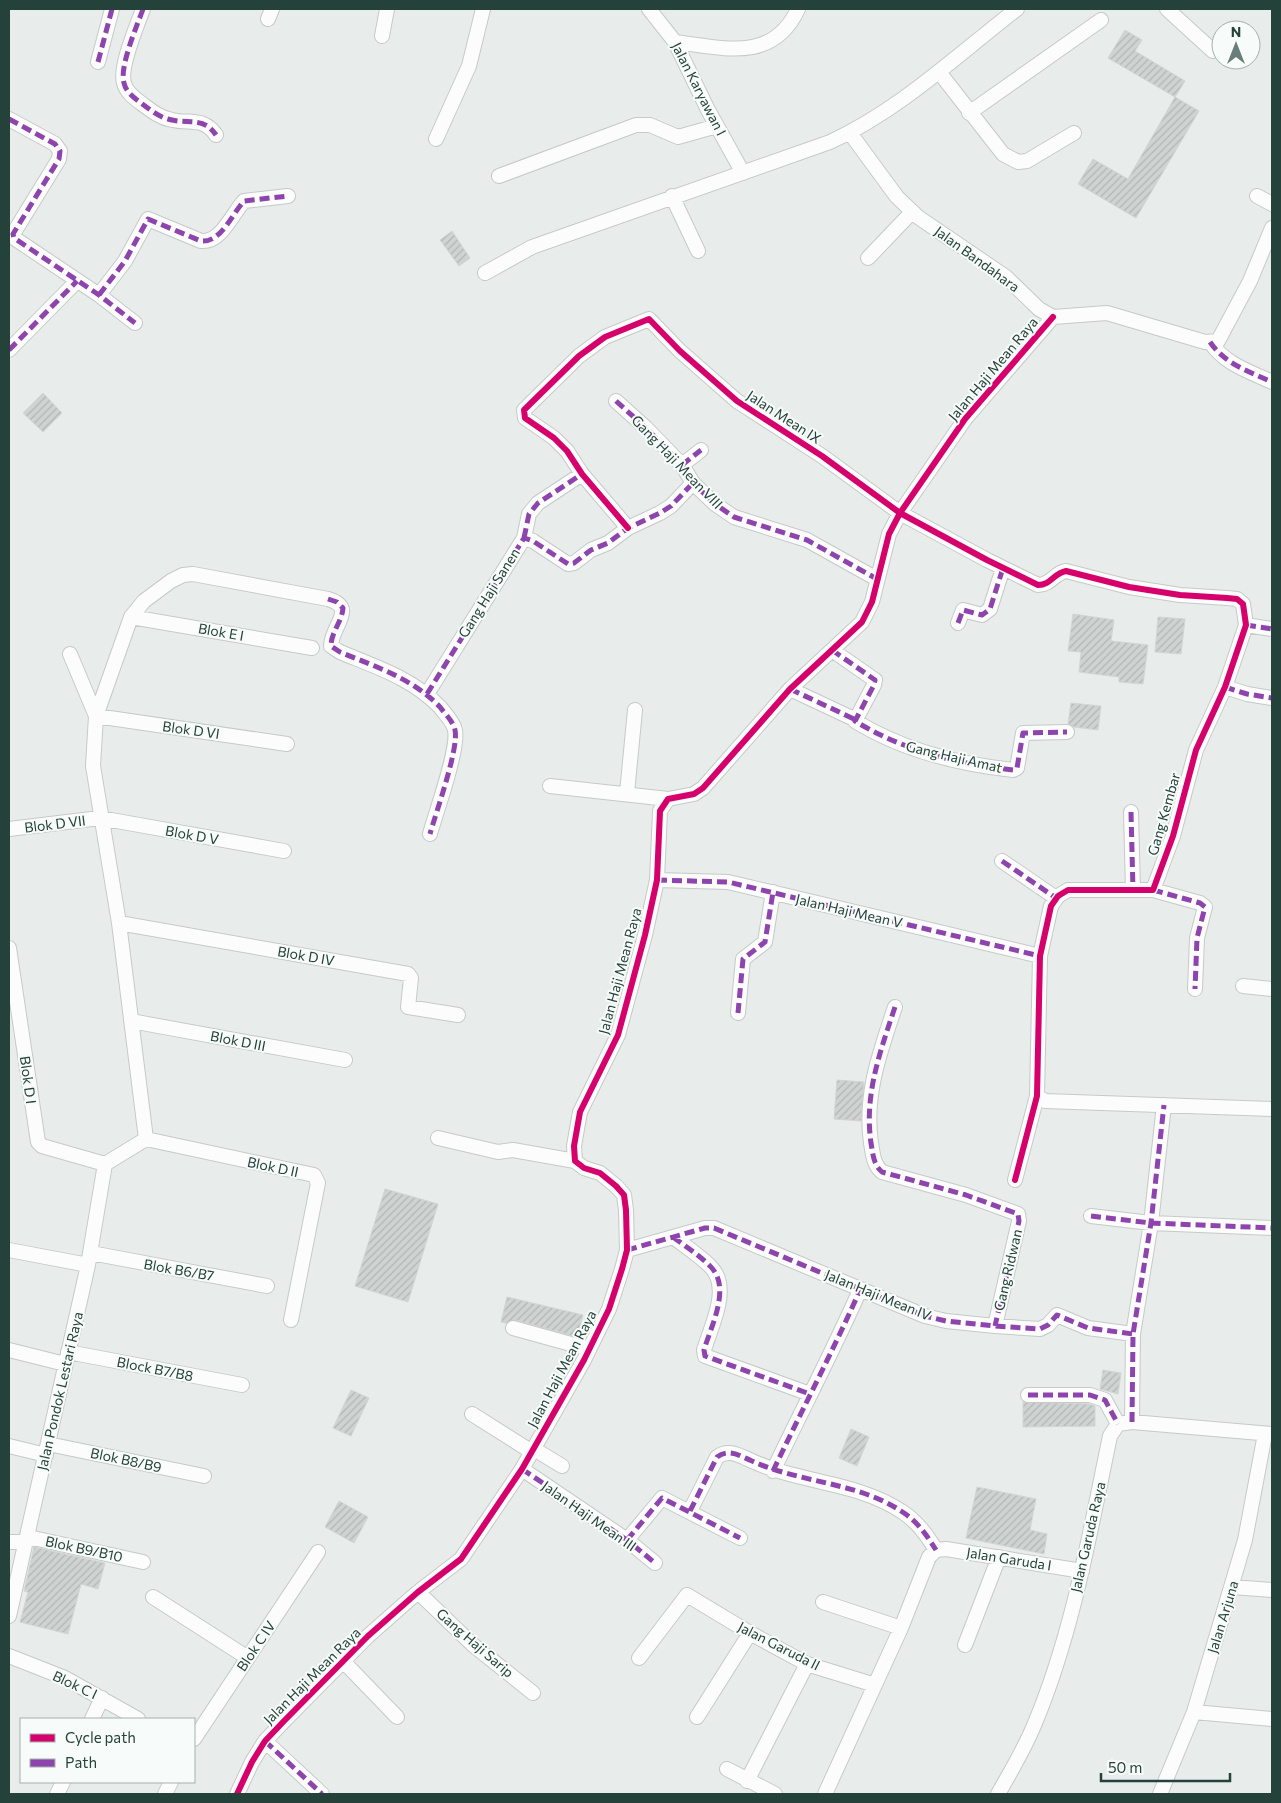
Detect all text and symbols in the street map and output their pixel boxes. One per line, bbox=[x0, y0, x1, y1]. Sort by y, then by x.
north arrow bbox=[1211, 20, 1261, 70]
text: N bbox=[1231, 23, 1241, 40]
street label: Jalan Karyawan I bbox=[669, 39, 730, 138]
street label: Jalan Bandahara bbox=[931, 222, 1023, 295]
street label: Jalan Haji Mean Raya bbox=[944, 313, 1041, 424]
street label: Jalan Mean IX bbox=[744, 386, 825, 447]
street label: Gang Haji Mean VIII bbox=[628, 411, 726, 512]
street label: Gang Haji Sanen bbox=[454, 545, 523, 641]
street label: Blok E I bbox=[197, 619, 245, 644]
street label: Blok D VI bbox=[161, 717, 221, 742]
street label: Gang Haji Amat bbox=[904, 737, 1004, 776]
street label: Gang Kembar bbox=[1144, 770, 1184, 857]
street label: Blok D VII bbox=[23, 811, 87, 836]
street label: Blok D V bbox=[164, 821, 220, 848]
street label: Jalan Haji Mean V bbox=[794, 890, 905, 931]
street label: Jalan Haji Mean Raya bbox=[594, 906, 645, 1036]
street label: Blok D IV bbox=[276, 942, 336, 969]
street label: Blok D III bbox=[209, 1027, 267, 1054]
street label: Blok D I bbox=[17, 1055, 40, 1105]
street label: Blok D II bbox=[246, 1153, 300, 1180]
street label: Gang Ridwan bbox=[990, 1227, 1025, 1312]
street label: Blok B6/B7 bbox=[143, 1255, 216, 1284]
street label: Jalan Haji Mean IV bbox=[823, 1265, 934, 1324]
street label: Jalan Haji Mean Raya bbox=[523, 1307, 600, 1430]
street label: Jalan Pondok Lestari Raya bbox=[33, 1310, 86, 1472]
street label: Block B7/B8 bbox=[116, 1353, 195, 1384]
street label: Blok B8/B9 bbox=[89, 1444, 163, 1475]
street label: Jalan Haji Mean III bbox=[539, 1477, 640, 1554]
street label: Jalan Garuda Raya bbox=[1067, 1480, 1109, 1594]
street label: Blok B9/B10 bbox=[44, 1532, 124, 1565]
street label: Jalan Garuda I bbox=[965, 1543, 1053, 1574]
street label: Jalan Arjuna bbox=[1203, 1579, 1242, 1655]
street label: Gang Haji Sarip bbox=[433, 1605, 517, 1681]
street label: Blok C IV bbox=[233, 1617, 279, 1674]
street label: Jalan Garuda II bbox=[735, 1618, 823, 1674]
street label: Jalan Haji Mean Raya bbox=[260, 1624, 364, 1728]
street label: Blok C I bbox=[50, 1667, 100, 1702]
legend bbox=[20, 1718, 195, 1783]
text: Cycle path bbox=[65, 1728, 136, 1746]
scale bar bbox=[1101, 1750, 1230, 1782]
text: Path bbox=[65, 1753, 97, 1771]
text: 50 m bbox=[1108, 1758, 1142, 1776]

